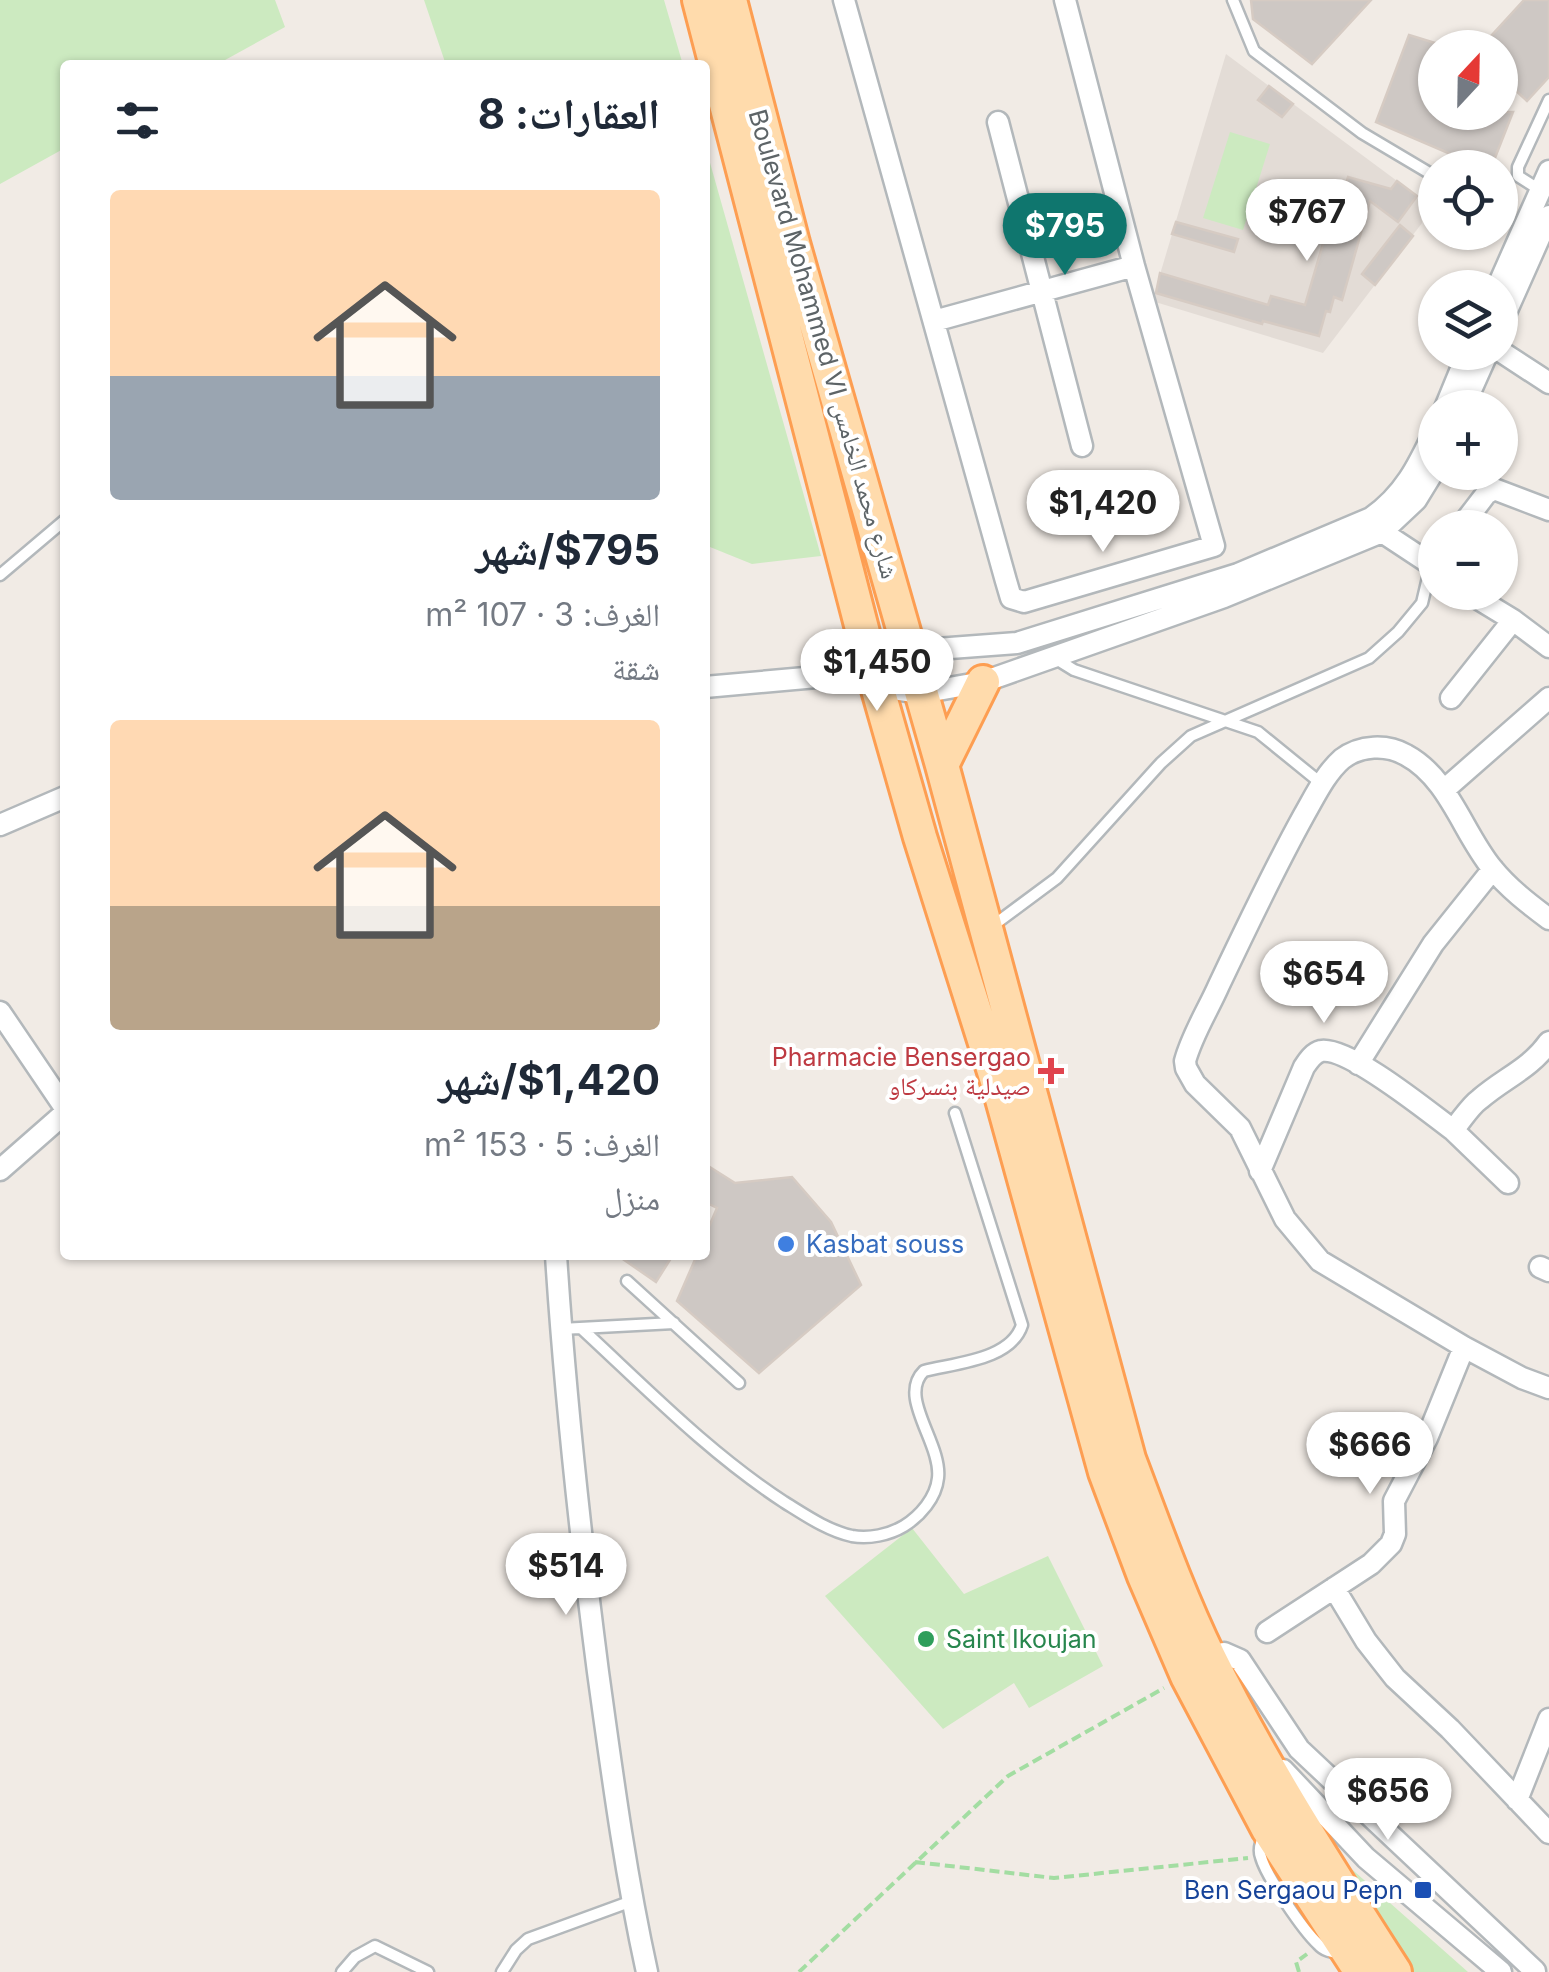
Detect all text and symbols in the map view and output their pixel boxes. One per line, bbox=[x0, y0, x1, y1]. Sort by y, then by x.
north arrow bbox=[1418, 30, 1518, 130]
map controls bbox=[1418, 30, 1518, 610]
text: العقارات: 8 bbox=[478, 88, 660, 139]
icon: filters bbox=[110, 93, 165, 148]
street label: Boulevard Mohammed VI شارع محمد الخامس bbox=[742, 106, 905, 582]
button: locate bbox=[1418, 150, 1518, 250]
pin: $767 bbox=[1248, 179, 1366, 264]
text: $767 bbox=[1268, 192, 1346, 231]
pin: $795 bbox=[1006, 193, 1124, 278]
text: $795 bbox=[1025, 206, 1105, 245]
icon: home bbox=[295, 255, 475, 435]
button: layers bbox=[1418, 270, 1518, 370]
button: + bbox=[1418, 390, 1518, 490]
pin: $1,420 bbox=[1022, 470, 1184, 555]
text: $1,420 bbox=[1049, 483, 1157, 522]
button: − bbox=[1418, 510, 1518, 610]
text: $795/شهر bbox=[475, 524, 660, 575]
text: الغرف: 3 · 107 m² bbox=[425, 595, 660, 634]
pin: $1,450 bbox=[796, 629, 958, 714]
text: $1,450 bbox=[822, 642, 932, 681]
text: شقة bbox=[612, 649, 660, 688]
icon: home bbox=[295, 785, 475, 965]
pin: $654 bbox=[1265, 941, 1383, 1026]
text: $654 bbox=[1282, 954, 1366, 993]
place label: Pharmacie Bensergao صيدلية بنسركاو bbox=[772, 1042, 1031, 1101]
text: $1,420/شهر bbox=[438, 1054, 660, 1105]
marker: Pharmacie Bensergao صيدلية بنسركاو bbox=[1040, 1060, 1062, 1082]
text: الغرف: 5 · 153 m² bbox=[424, 1125, 660, 1164]
text: منزل bbox=[604, 1179, 660, 1218]
place label: Kasbat souss bbox=[806, 1229, 964, 1259]
marker: Kasbat souss bbox=[775, 1233, 797, 1255]
pin: $666 bbox=[1311, 1412, 1429, 1497]
text: $666 bbox=[1328, 1425, 1412, 1464]
pin: $514 bbox=[507, 1533, 625, 1618]
text: $514 bbox=[528, 1546, 604, 1585]
place label: Saint Ikoujan bbox=[946, 1624, 1097, 1654]
marker: Saint Ikoujan bbox=[915, 1628, 937, 1650]
pin: $656 bbox=[1329, 1758, 1447, 1843]
text: $656 bbox=[1347, 1771, 1429, 1810]
place label: Ben Sergaou Pepn bbox=[1184, 1875, 1403, 1905]
marker: Ben Sergaou Pepn bbox=[1412, 1879, 1434, 1901]

